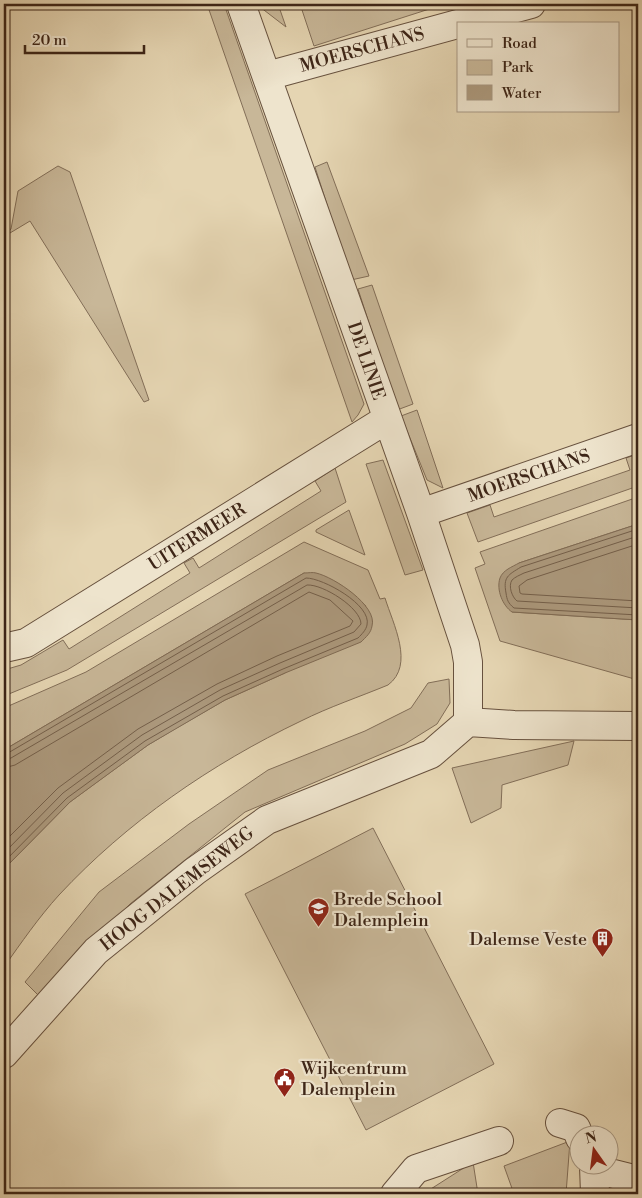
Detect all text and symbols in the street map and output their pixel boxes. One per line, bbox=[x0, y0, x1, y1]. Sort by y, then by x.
scale bar bbox=[25, 22, 144, 54]
street label: MOERSCHANS bbox=[297, 22, 427, 78]
legend bbox=[457, 22, 620, 112]
text: 20 m bbox=[32, 31, 67, 50]
text: Road bbox=[502, 34, 537, 53]
text: Park bbox=[502, 58, 534, 77]
text: Water bbox=[501, 84, 542, 103]
street label: DE LINIE bbox=[342, 319, 390, 403]
street label: MOERSCHANS bbox=[465, 444, 593, 508]
street label: UITERMEER bbox=[144, 498, 251, 576]
street label: HOOG DALEMSEWEG bbox=[95, 821, 259, 956]
place label: Brede School Dalemplein bbox=[333, 888, 443, 932]
school or university icon: Brede School Dalemplein bbox=[306, 897, 330, 928]
building icon: Dalemse Veste bbox=[591, 927, 615, 958]
place label: Dalemse Veste bbox=[469, 928, 587, 951]
place label: Wijkcentrum Dalemplein bbox=[300, 1057, 407, 1101]
public building icon: Wijkcentrum Dalemplein bbox=[273, 1066, 297, 1097]
north arrow bbox=[570, 1126, 620, 1176]
text: N bbox=[584, 1128, 599, 1148]

